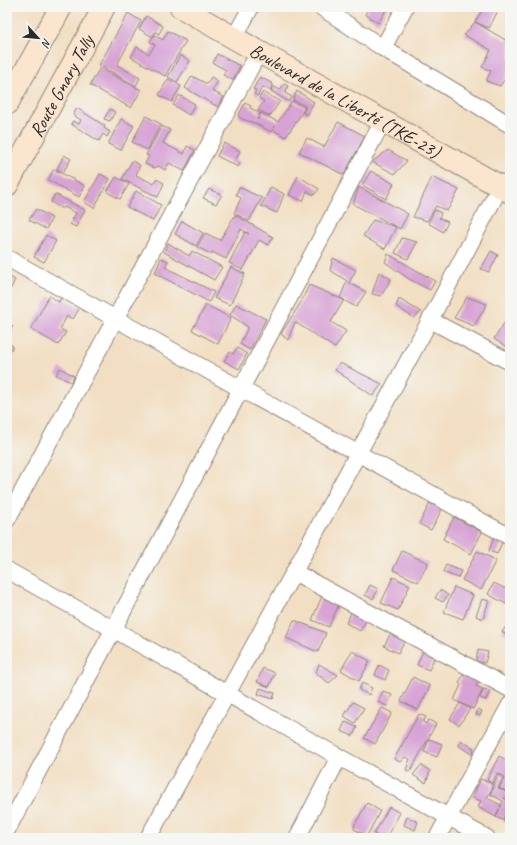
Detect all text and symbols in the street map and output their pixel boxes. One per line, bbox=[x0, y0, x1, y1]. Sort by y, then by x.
north arrow bbox=[18, 18, 58, 58]
street label: Route Gnary Tally bbox=[24, 30, 100, 141]
text: N bbox=[38, 36, 55, 51]
street label: Boulevard de la Liberté (TKE-23) bbox=[245, 38, 446, 165]

